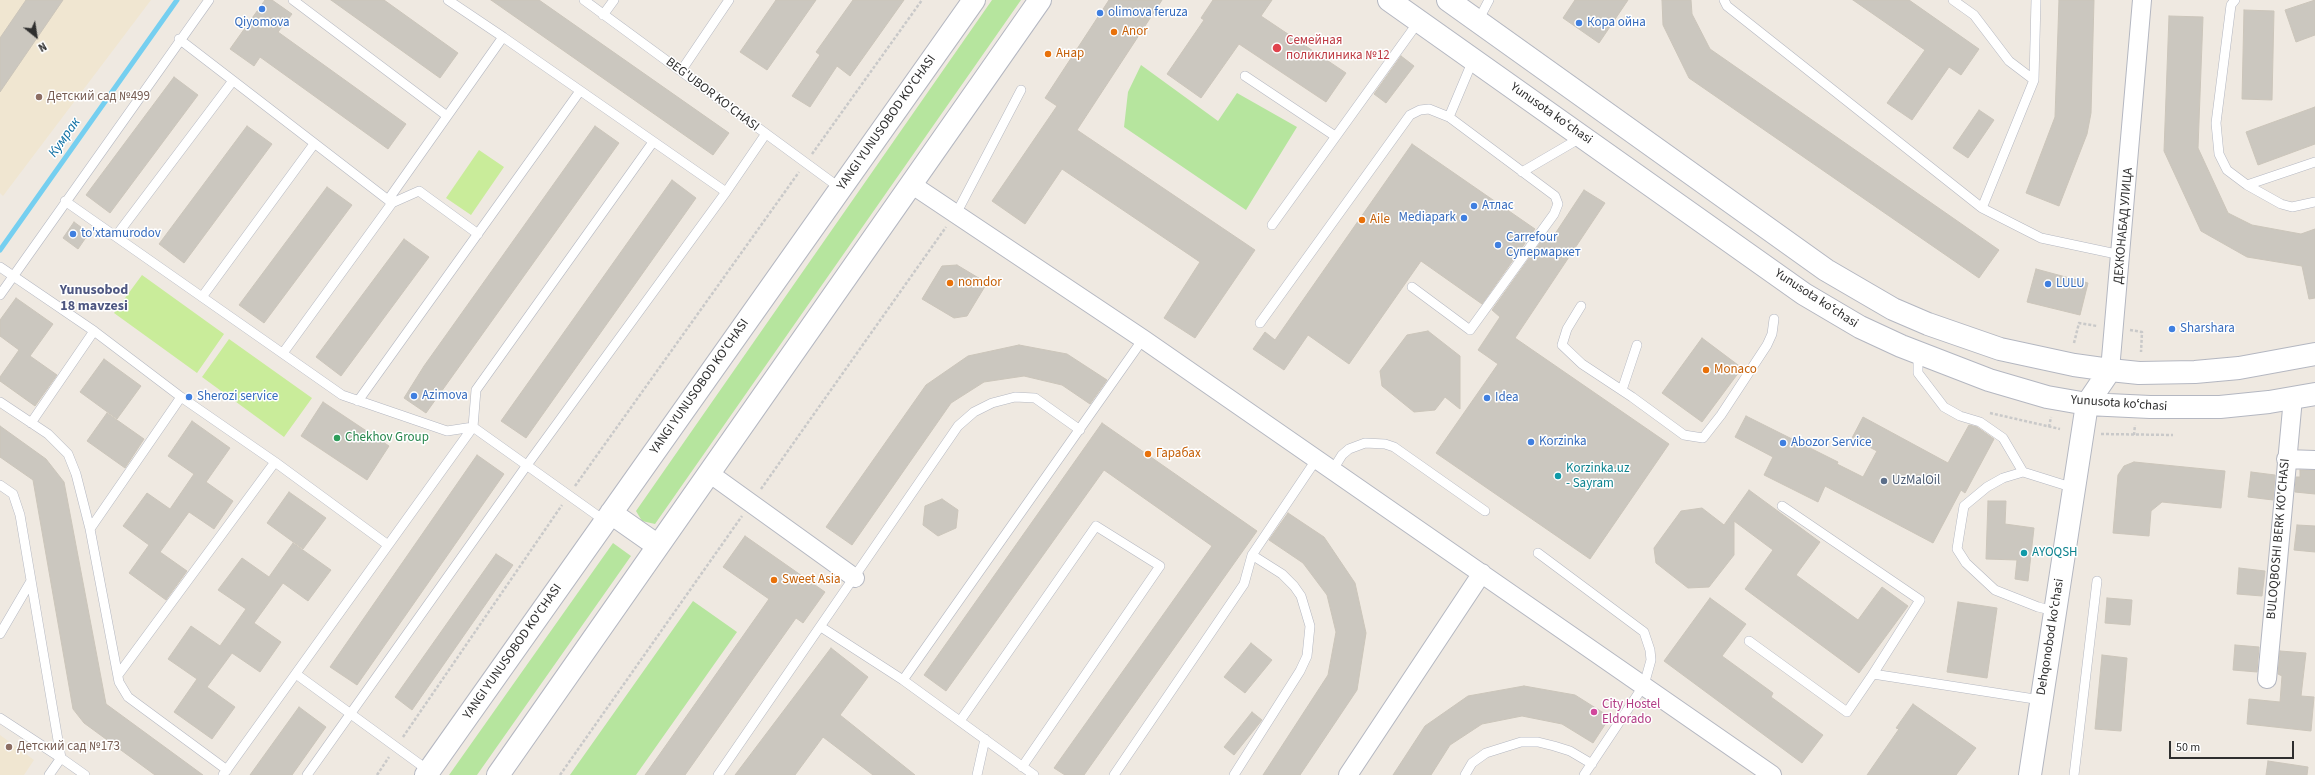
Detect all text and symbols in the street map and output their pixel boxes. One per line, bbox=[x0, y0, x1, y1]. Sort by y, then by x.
marker: Qiyomova bbox=[257, 4, 267, 14]
place label: olimova feruza bbox=[1108, 5, 1188, 21]
marker: olimova feruza bbox=[1095, 8, 1105, 18]
place label: Qiyomova bbox=[234, 15, 290, 31]
place label: Кора ойна bbox=[1587, 15, 1646, 31]
north arrow bbox=[16, 16, 56, 56]
marker: Кора ойна bbox=[1574, 18, 1584, 28]
place label: Anor bbox=[1122, 24, 1148, 40]
marker: Anor bbox=[1109, 27, 1119, 37]
place label: Семейная поликлиника №12 bbox=[1286, 33, 1390, 64]
text: N bbox=[35, 38, 49, 55]
marker: Семейная поликлиника №12 bbox=[1271, 42, 1283, 54]
place label: Анар bbox=[1056, 46, 1084, 62]
marker: Анар bbox=[1043, 49, 1053, 59]
street label: YANGI YUNUSOBOD KO'CHASI bbox=[834, 52, 940, 194]
street label: BEG'UBOR KO'CHASI bbox=[662, 55, 762, 135]
street label: Yunusota koʻchasi bbox=[1507, 80, 1595, 148]
place label: Детский сад №499 bbox=[47, 89, 150, 105]
marker: Детский сад №499 bbox=[34, 92, 44, 102]
water label: Кумрак bbox=[45, 115, 85, 161]
street label: ДЕХКОНАБАД УЛИЦА bbox=[2111, 167, 2137, 285]
place label: Атлас bbox=[1482, 198, 1514, 214]
marker: Атлас bbox=[1469, 201, 1479, 211]
place label: Mediapark bbox=[1399, 210, 1456, 226]
place label: Aile bbox=[1370, 212, 1390, 228]
marker: Mediapark bbox=[1459, 213, 1469, 223]
marker: Aile bbox=[1357, 215, 1367, 225]
place label: to'xtamurodov bbox=[81, 226, 161, 242]
marker: to'xtamurodov bbox=[68, 229, 78, 239]
place label: Carrefour Супермаркет bbox=[1506, 230, 1581, 261]
marker: Carrefour Супермаркет bbox=[1493, 240, 1503, 250]
street label: Yunusota koʻchasi bbox=[1771, 266, 1861, 332]
place label: nomdor bbox=[958, 275, 1002, 291]
place label: LULU bbox=[2056, 276, 2085, 292]
marker: nomdor bbox=[945, 278, 955, 288]
marker: LULU bbox=[2043, 279, 2053, 289]
district label: Yunusobod 18 mavzesi bbox=[60, 283, 128, 316]
street label: YANGI YUNUSOBOD KO'CHASI bbox=[647, 316, 753, 458]
place label: Sharshara bbox=[2180, 321, 2235, 337]
marker: Sharshara bbox=[2167, 324, 2177, 334]
place label: Monaco bbox=[1714, 362, 1757, 378]
marker: Monaco bbox=[1701, 365, 1711, 375]
place label: Azimova bbox=[422, 388, 468, 404]
place label: Sherozi service bbox=[197, 389, 278, 405]
place label: Idea bbox=[1495, 390, 1518, 406]
marker: Azimova bbox=[409, 391, 419, 401]
marker: Sherozi service bbox=[184, 392, 194, 402]
marker: Idea bbox=[1482, 393, 1492, 403]
street label: Yunusota koʻchasi bbox=[2070, 393, 2168, 415]
place label: Chekhov Group bbox=[345, 430, 429, 446]
marker: Chekhov Group bbox=[332, 433, 342, 443]
place label: Korzinka bbox=[1539, 434, 1587, 450]
place label: Abozor Service bbox=[1791, 435, 1871, 451]
marker: Korzinka bbox=[1526, 437, 1536, 447]
marker: Abozor Service bbox=[1778, 438, 1788, 448]
place label: Гарабах bbox=[1156, 446, 1201, 462]
marker: Гарабах bbox=[1143, 449, 1153, 459]
street label: BULOQBOSHI BERK KO'CHASI bbox=[2264, 458, 2294, 620]
place label: Korzinka.uz - Sayram bbox=[1566, 461, 1629, 492]
marker: Korzinka.uz - Sayram bbox=[1553, 471, 1563, 481]
place label: UzMalOil bbox=[1892, 473, 1940, 489]
marker: UzMalOil bbox=[1879, 476, 1889, 486]
place label: AYOQSH bbox=[2032, 545, 2078, 561]
marker: AYOQSH bbox=[2019, 548, 2029, 558]
place label: Sweet Asia bbox=[782, 572, 841, 588]
marker: Sweet Asia bbox=[769, 575, 779, 585]
street label: Dehqonobod koʻchasi bbox=[2034, 577, 2068, 697]
street label: YANGI YUNUSOBOD KO'CHASI bbox=[460, 581, 566, 723]
place label: City Hostel Eldorado bbox=[1602, 697, 1660, 728]
marker: City Hostel Eldorado bbox=[1589, 707, 1599, 717]
scale bar bbox=[2171, 733, 2296, 759]
place label: Детский сад №173 bbox=[17, 739, 120, 755]
text: 50 m bbox=[2176, 739, 2200, 756]
marker: Детский сад №173 bbox=[4, 742, 14, 752]

